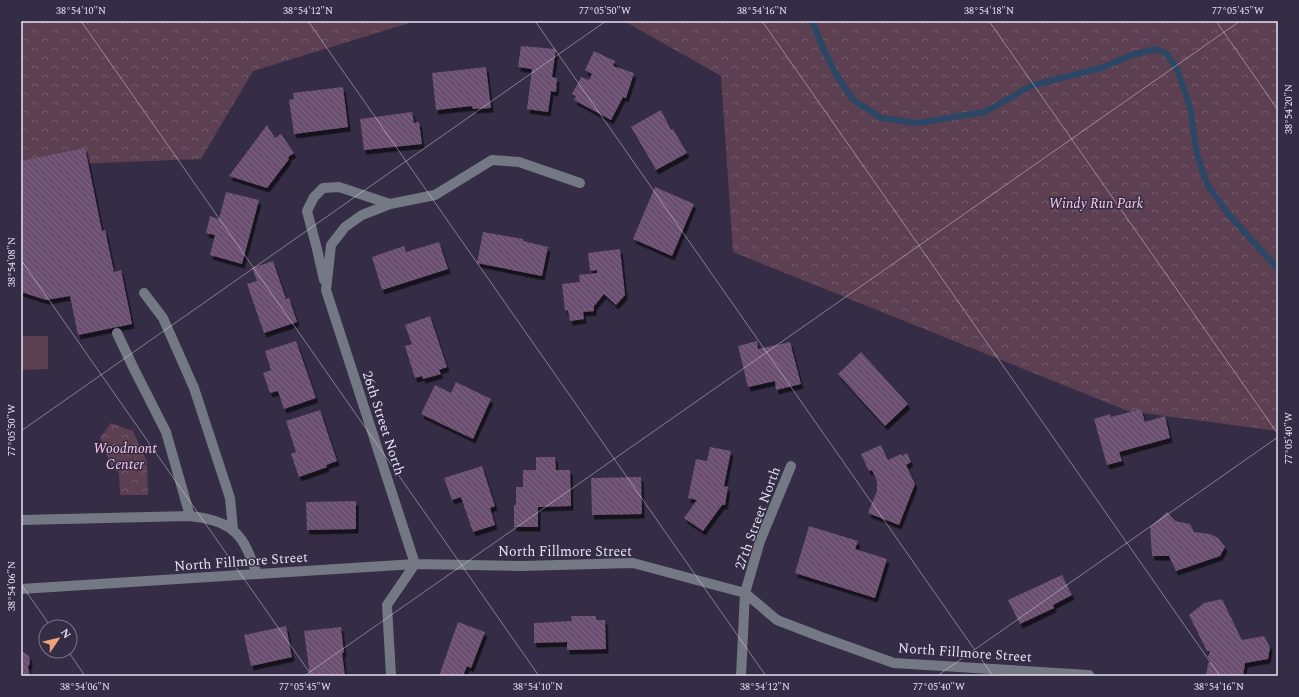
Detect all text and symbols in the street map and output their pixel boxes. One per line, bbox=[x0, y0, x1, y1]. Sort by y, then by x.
text: 38°54'10"N bbox=[56, 3, 106, 19]
text: 38°54'12"N bbox=[283, 3, 333, 19]
text: 77°05'50"W bbox=[579, 3, 631, 19]
text: 38°54'16"N bbox=[737, 3, 787, 19]
text: 38°54'18"N bbox=[964, 3, 1014, 19]
text: 77°05'45"W bbox=[1212, 3, 1264, 19]
text: 38°54'20"N bbox=[1281, 84, 1297, 134]
park label: Windy Run Park bbox=[1049, 193, 1144, 214]
text: 38°54'08"N bbox=[4, 237, 20, 287]
street label: 26th Street North bbox=[357, 368, 410, 478]
text: 77°05'50"W bbox=[4, 404, 20, 456]
text: 77°05'40"W bbox=[1281, 412, 1297, 464]
park label: Woodmont Center bbox=[93, 438, 157, 475]
street label: 27th Street North bbox=[729, 464, 786, 573]
street label: North Fillmore Street bbox=[498, 541, 632, 562]
street label: North Fillmore Street bbox=[173, 546, 309, 577]
text: 38°54'06"N bbox=[4, 561, 20, 611]
north arrow bbox=[38, 619, 78, 659]
text: N bbox=[56, 625, 75, 642]
street label: North Fillmore Street bbox=[897, 637, 1033, 668]
text: 38°54'06"N bbox=[60, 679, 110, 695]
text: 77°05'45"W bbox=[279, 679, 331, 695]
text: 38°54'10"N bbox=[513, 679, 563, 695]
text: 38°54'12"N bbox=[740, 679, 790, 695]
text: 77°05'40"W bbox=[913, 679, 965, 695]
text: 38°54'16"N bbox=[1194, 679, 1244, 695]

